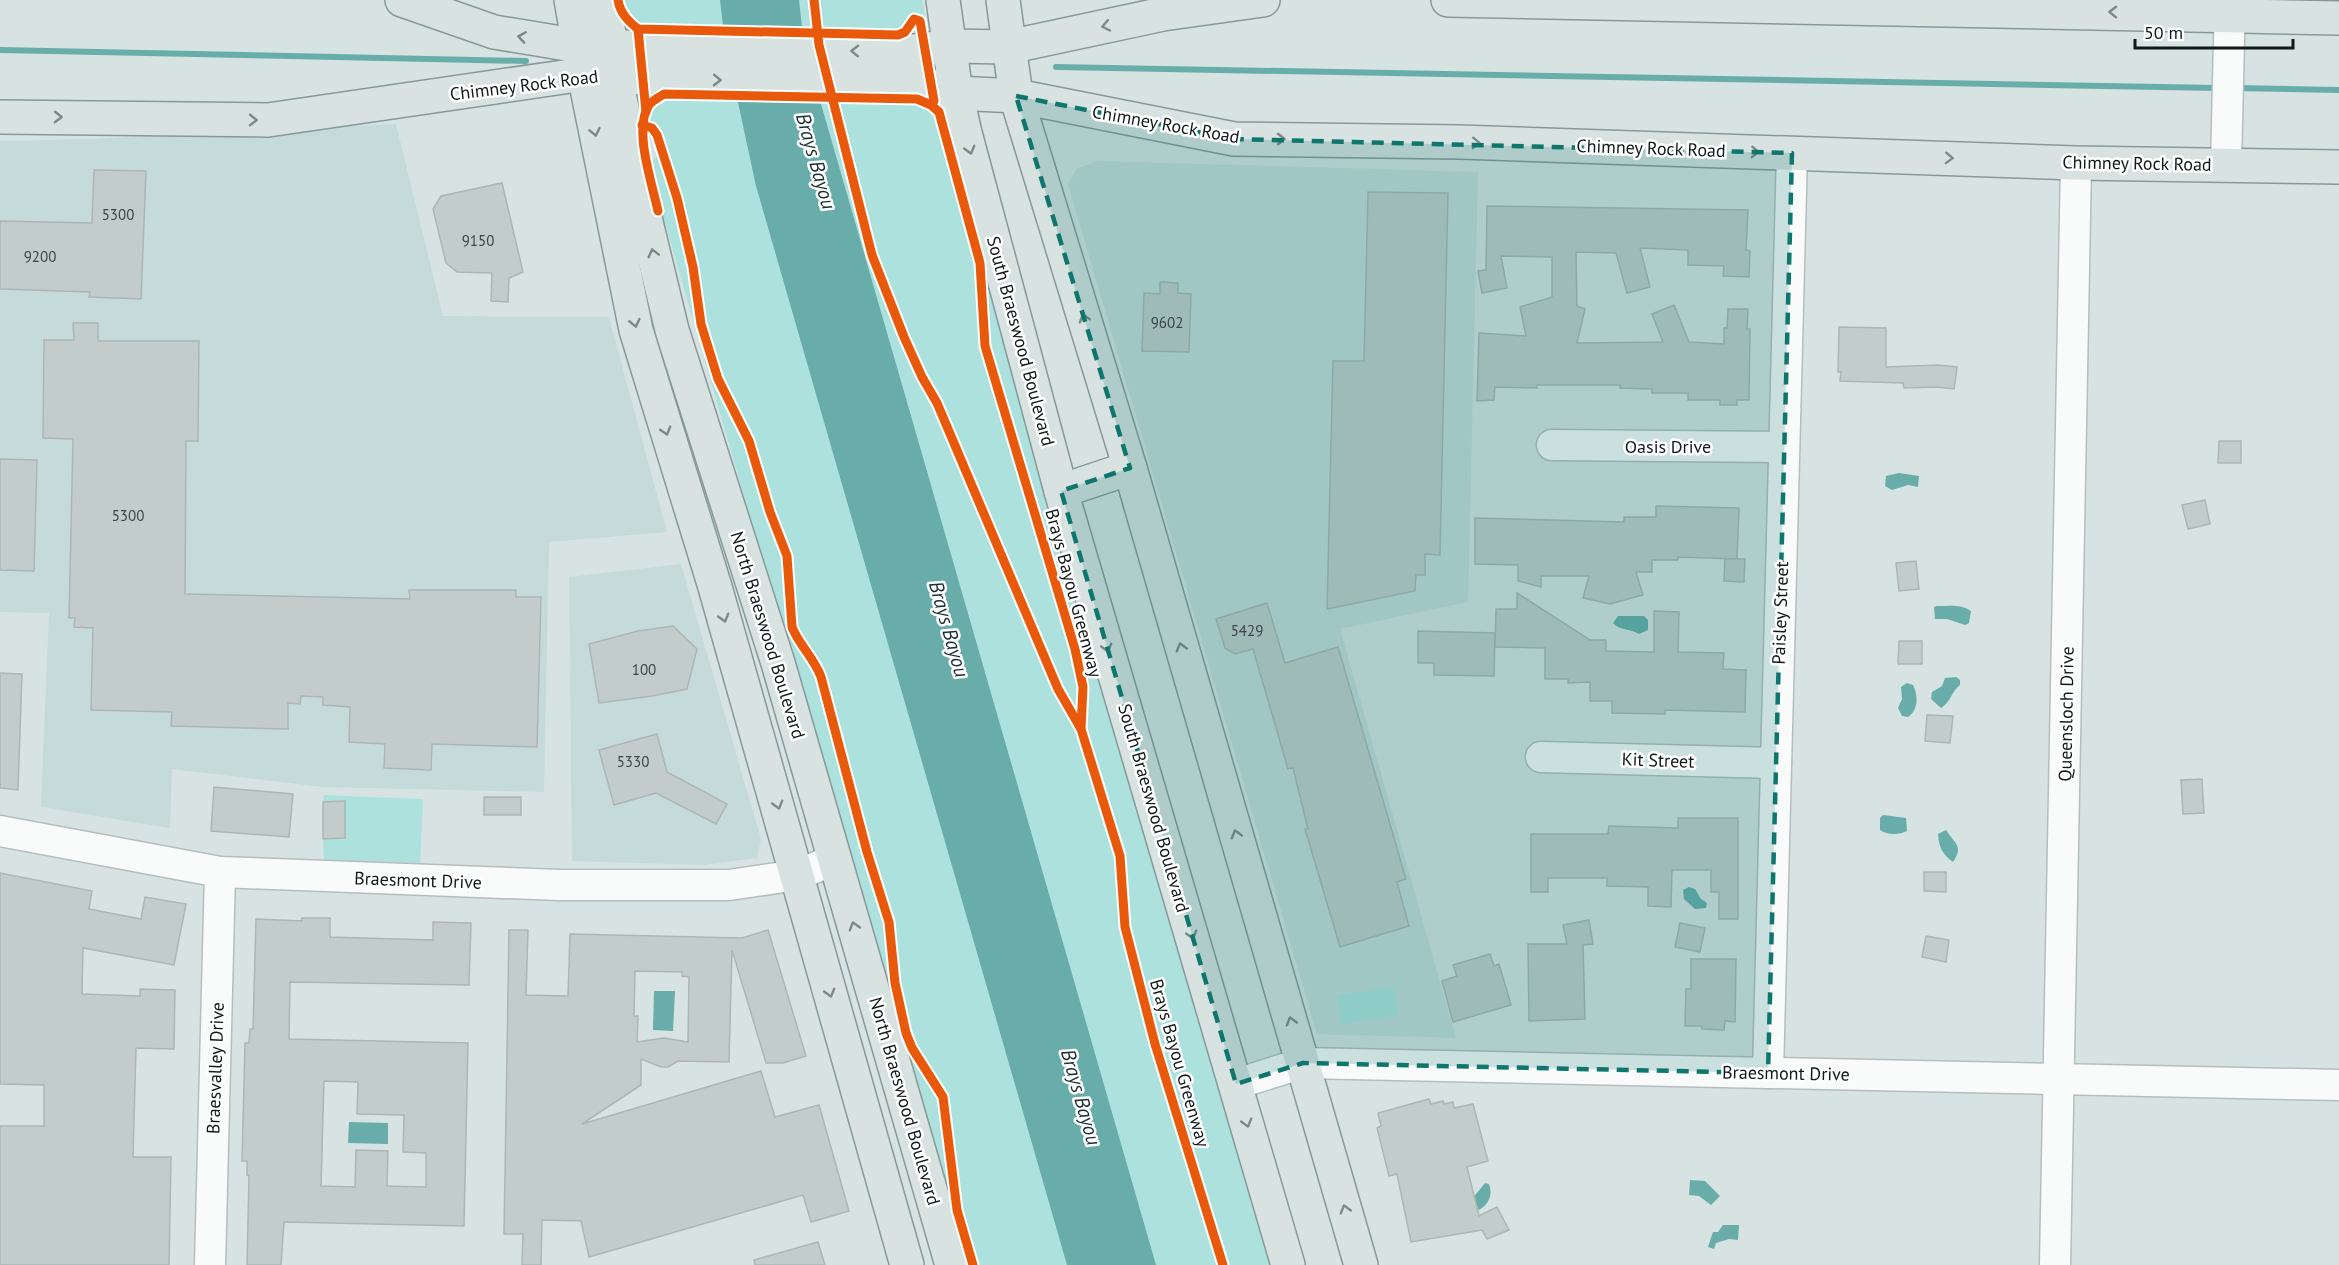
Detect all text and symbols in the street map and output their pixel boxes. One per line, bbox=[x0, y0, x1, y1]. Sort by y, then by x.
one-way arrow bbox=[2108, 6, 2117, 19]
scale bar bbox=[2135, 12, 2292, 50]
one-way arrow bbox=[1101, 19, 1111, 32]
text: 50 m bbox=[2144, 21, 2183, 44]
one-way arrow bbox=[517, 31, 526, 43]
one-way arrow bbox=[851, 45, 860, 57]
street label: Chimney Rock Road bbox=[448, 64, 600, 106]
one-way arrow bbox=[713, 74, 722, 86]
street label: Chimney Rock Road bbox=[1090, 100, 1242, 148]
water label: Brays Bayou bbox=[790, 110, 842, 212]
one-way arrow bbox=[54, 111, 63, 124]
one-way arrow bbox=[249, 114, 258, 126]
one-way arrow bbox=[588, 126, 601, 136]
one-way arrow bbox=[1276, 133, 1285, 145]
street label: Chimney Rock Road bbox=[1576, 134, 1726, 162]
one-way arrow bbox=[1471, 136, 1480, 149]
one-way arrow bbox=[962, 145, 975, 155]
one-way arrow bbox=[1750, 145, 1759, 158]
street label: Chimney Rock Road bbox=[2062, 150, 2212, 176]
one-way arrow bbox=[1945, 152, 1954, 165]
house number: 5300 bbox=[102, 205, 134, 224]
house number: 9150 bbox=[462, 231, 494, 250]
street label: South Braeswood Boulevard bbox=[982, 234, 1060, 448]
house number: 9200 bbox=[24, 247, 56, 266]
one-way arrow bbox=[648, 248, 661, 258]
one-way arrow bbox=[1079, 313, 1091, 324]
house number: 9602 bbox=[1151, 313, 1183, 332]
one-way arrow bbox=[628, 317, 641, 327]
one-way arrow bbox=[659, 425, 671, 436]
street label: Oasis Drive bbox=[1625, 435, 1711, 458]
house number: 5300 bbox=[112, 506, 144, 525]
street label: Brays Bayou Greenway bbox=[1040, 506, 1108, 680]
street label: North Braeswood Boulevard bbox=[725, 529, 811, 741]
street label: Paisley Street bbox=[1767, 561, 1793, 665]
water label: Brays Bayou bbox=[923, 578, 975, 680]
one-way arrow bbox=[716, 613, 729, 623]
house number: 5429 bbox=[1231, 621, 1263, 640]
one-way arrow bbox=[1100, 642, 1112, 653]
one-way arrow bbox=[1176, 642, 1188, 653]
street label: Queensloch Drive bbox=[2053, 646, 2079, 782]
house number: 100 bbox=[632, 660, 656, 679]
street label: South Braeswood Boulevard bbox=[1113, 701, 1195, 915]
street label: Kit Street bbox=[1621, 747, 1695, 773]
house number: 5330 bbox=[617, 752, 649, 771]
one-way arrow bbox=[770, 800, 783, 810]
one-way arrow bbox=[1231, 829, 1243, 840]
street label: Braesmont Drive bbox=[354, 866, 482, 894]
one-way arrow bbox=[849, 921, 861, 932]
one-way arrow bbox=[1185, 929, 1197, 940]
street label: Brays Bayou Greenway bbox=[1145, 976, 1215, 1150]
one-way arrow bbox=[823, 988, 836, 998]
street label: North Braeswood Boulevard bbox=[864, 994, 946, 1208]
street label: Braesvalley Drive bbox=[201, 1002, 229, 1134]
one-way arrow bbox=[1286, 1016, 1298, 1027]
water label: Brays Bayou bbox=[1055, 1046, 1107, 1148]
street label: Braesmont Drive bbox=[1722, 1060, 1850, 1086]
one-way arrow bbox=[1240, 1117, 1252, 1127]
one-way arrow bbox=[1340, 1204, 1352, 1215]

